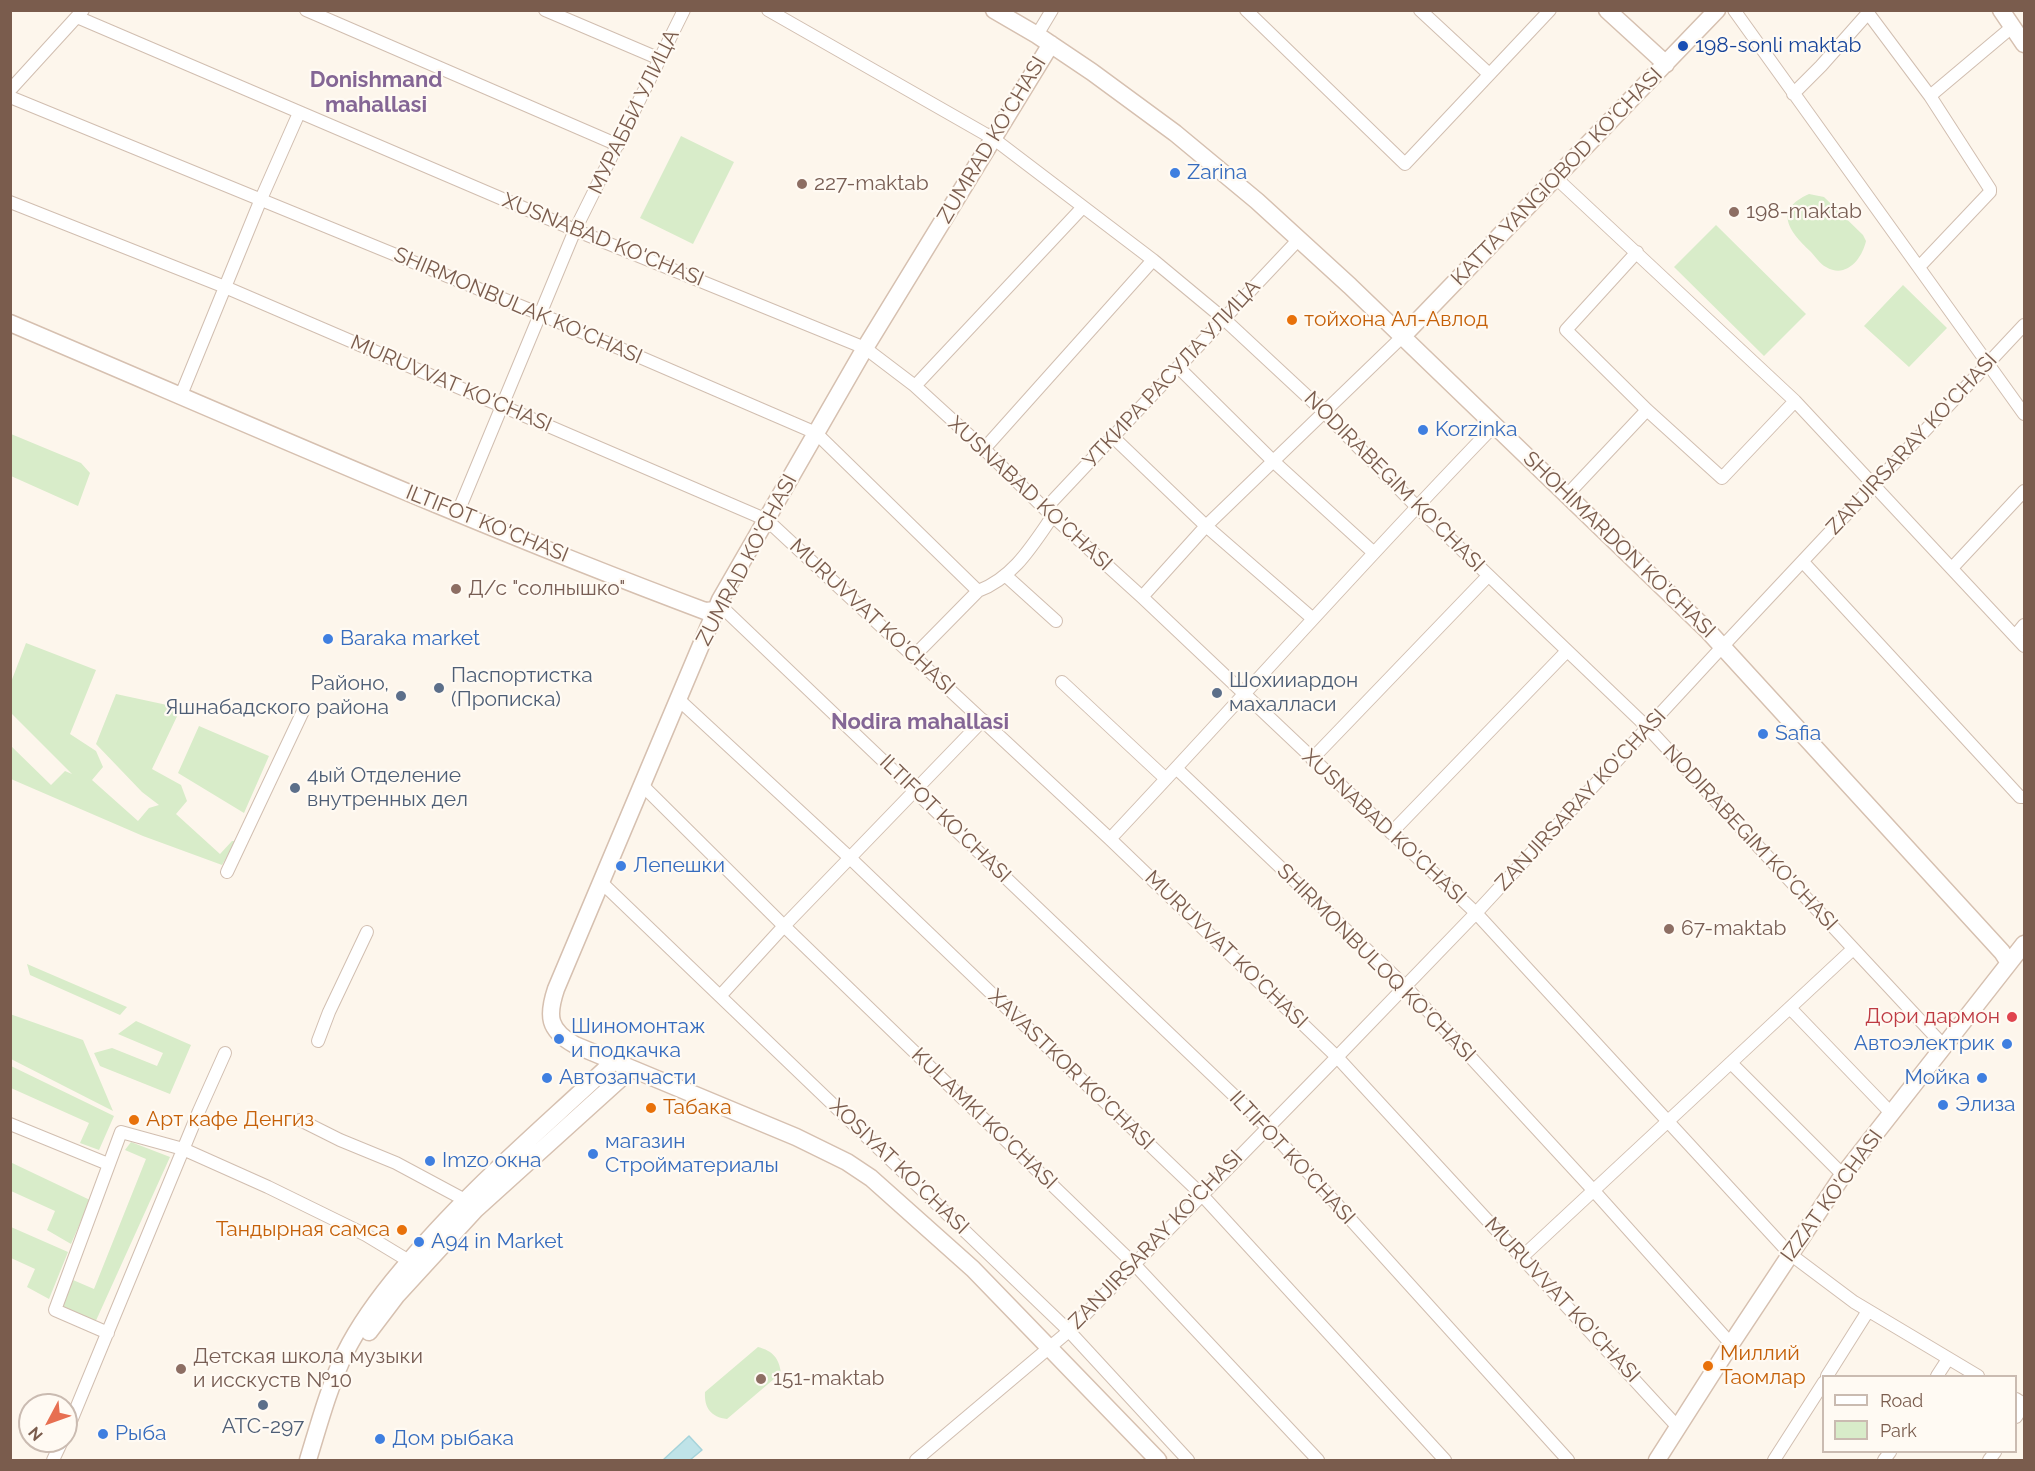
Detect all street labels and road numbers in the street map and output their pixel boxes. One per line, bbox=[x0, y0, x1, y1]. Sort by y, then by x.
street label: МУРАББИ УЛИЦА bbox=[583, 26, 685, 198]
street label: ZUMRAD KO'CHASI bbox=[932, 52, 1052, 228]
street label: KATTA YANGIOBOD KO'CHASI bbox=[1446, 63, 1668, 291]
street label: XUSNABAD KO'CHASI bbox=[499, 188, 707, 292]
street label: SHIRMONBULAK KO'CHASI bbox=[390, 242, 646, 370]
street label: УТКИРА РАСУЛА УЛИЦА bbox=[1078, 275, 1266, 473]
street label: MURUVVAT KO'CHASI bbox=[346, 330, 556, 438]
street label: ZANJIRSARAY KO'CHASI bbox=[1821, 348, 2003, 540]
street label: NODIRABEGIM KO'CHASI bbox=[1298, 386, 1490, 578]
street label: XUSNABAD KO'CHASI bbox=[943, 411, 1117, 577]
street label: SHOHIMARDON KO'CHASI bbox=[1518, 446, 1720, 644]
street label: ZUMRAD KO'CHASI bbox=[691, 470, 803, 650]
street label: ILTIFOT KO'CHASI bbox=[402, 480, 572, 568]
street label: MURUVVAT KO'CHASI bbox=[784, 534, 960, 700]
street label: ZANJIRSARAY KO'CHASI bbox=[1490, 704, 1672, 896]
street label: NODIRABEGIM KO'CHASI bbox=[1657, 740, 1843, 936]
street label: XUSNABAD KO'CHASI bbox=[1297, 744, 1471, 910]
street label: ILTIFOT KO'CHASI bbox=[874, 750, 1016, 888]
street label: SHIRMONBULOQ KO'CHASI bbox=[1272, 859, 1480, 1067]
street label: MURUVVAT KO'CHASI bbox=[1139, 866, 1313, 1034]
street label: XAVASTKOR KO'CHASI bbox=[983, 984, 1159, 1156]
street label: KULAMKI KO'CHASI bbox=[906, 1043, 1062, 1195]
street label: ILTIFOT KO'CHASI bbox=[1224, 1086, 1360, 1230]
street label: XOSIYAT KO'CHASI bbox=[824, 1094, 974, 1240]
street label: IZZAT KO'CHASI bbox=[1776, 1125, 1888, 1267]
street label: ZANJIRSARAY KO'CHASI bbox=[1064, 1145, 1248, 1335]
street label: MURUVVAT KO'CHASI bbox=[1479, 1212, 1645, 1388]

